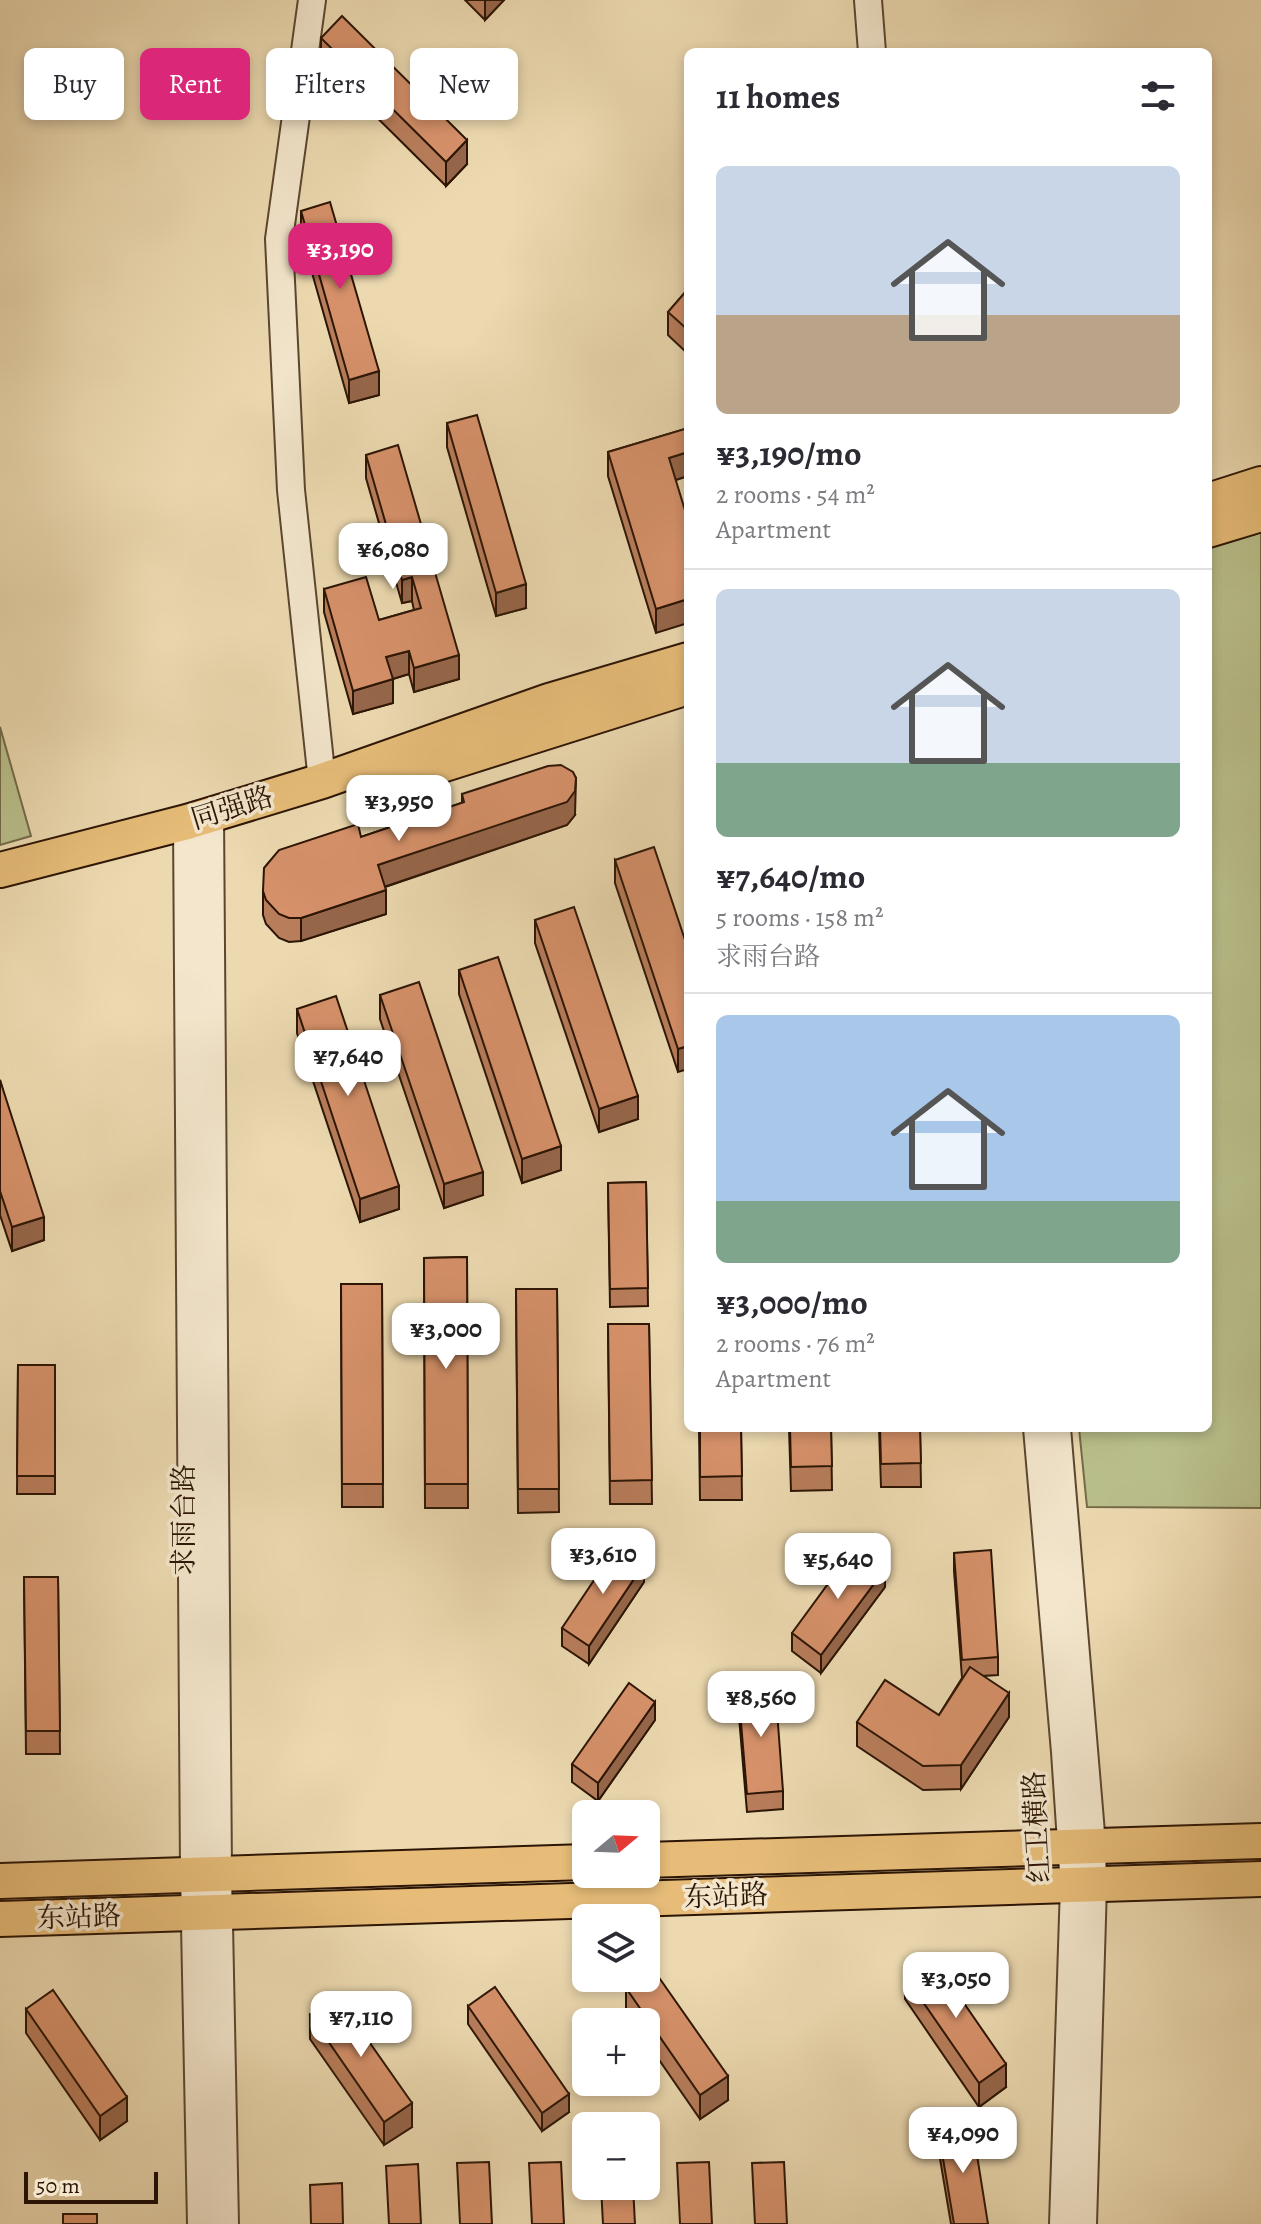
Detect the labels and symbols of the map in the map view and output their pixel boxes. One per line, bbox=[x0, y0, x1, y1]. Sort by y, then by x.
pin: ¥3,190 bbox=[275, 223, 405, 291]
pin: ¥6,080 bbox=[328, 523, 458, 591]
pin: ¥3,950 bbox=[334, 775, 464, 843]
street label: 同强路 bbox=[186, 778, 278, 838]
pin: ¥7,640 bbox=[283, 1030, 413, 1098]
pin: ¥3,000 bbox=[381, 1303, 511, 1371]
street label: 求雨台路 bbox=[165, 1464, 203, 1576]
pin: ¥3,610 bbox=[538, 1528, 668, 1596]
pin: ¥5,640 bbox=[773, 1533, 903, 1601]
pin: ¥8,560 bbox=[696, 1671, 826, 1739]
street label: 红卫横路 bbox=[1015, 1770, 1059, 1884]
north arrow bbox=[572, 1800, 660, 1888]
street label: 东站路 bbox=[683, 1876, 769, 1916]
street label: 东站路 bbox=[36, 1897, 122, 1937]
pin: ¥3,050 bbox=[891, 1952, 1021, 2020]
pin: ¥7,110 bbox=[296, 1991, 426, 2059]
pin: ¥4,090 bbox=[898, 2107, 1028, 2175]
scale bar bbox=[24, 2168, 158, 2204]

